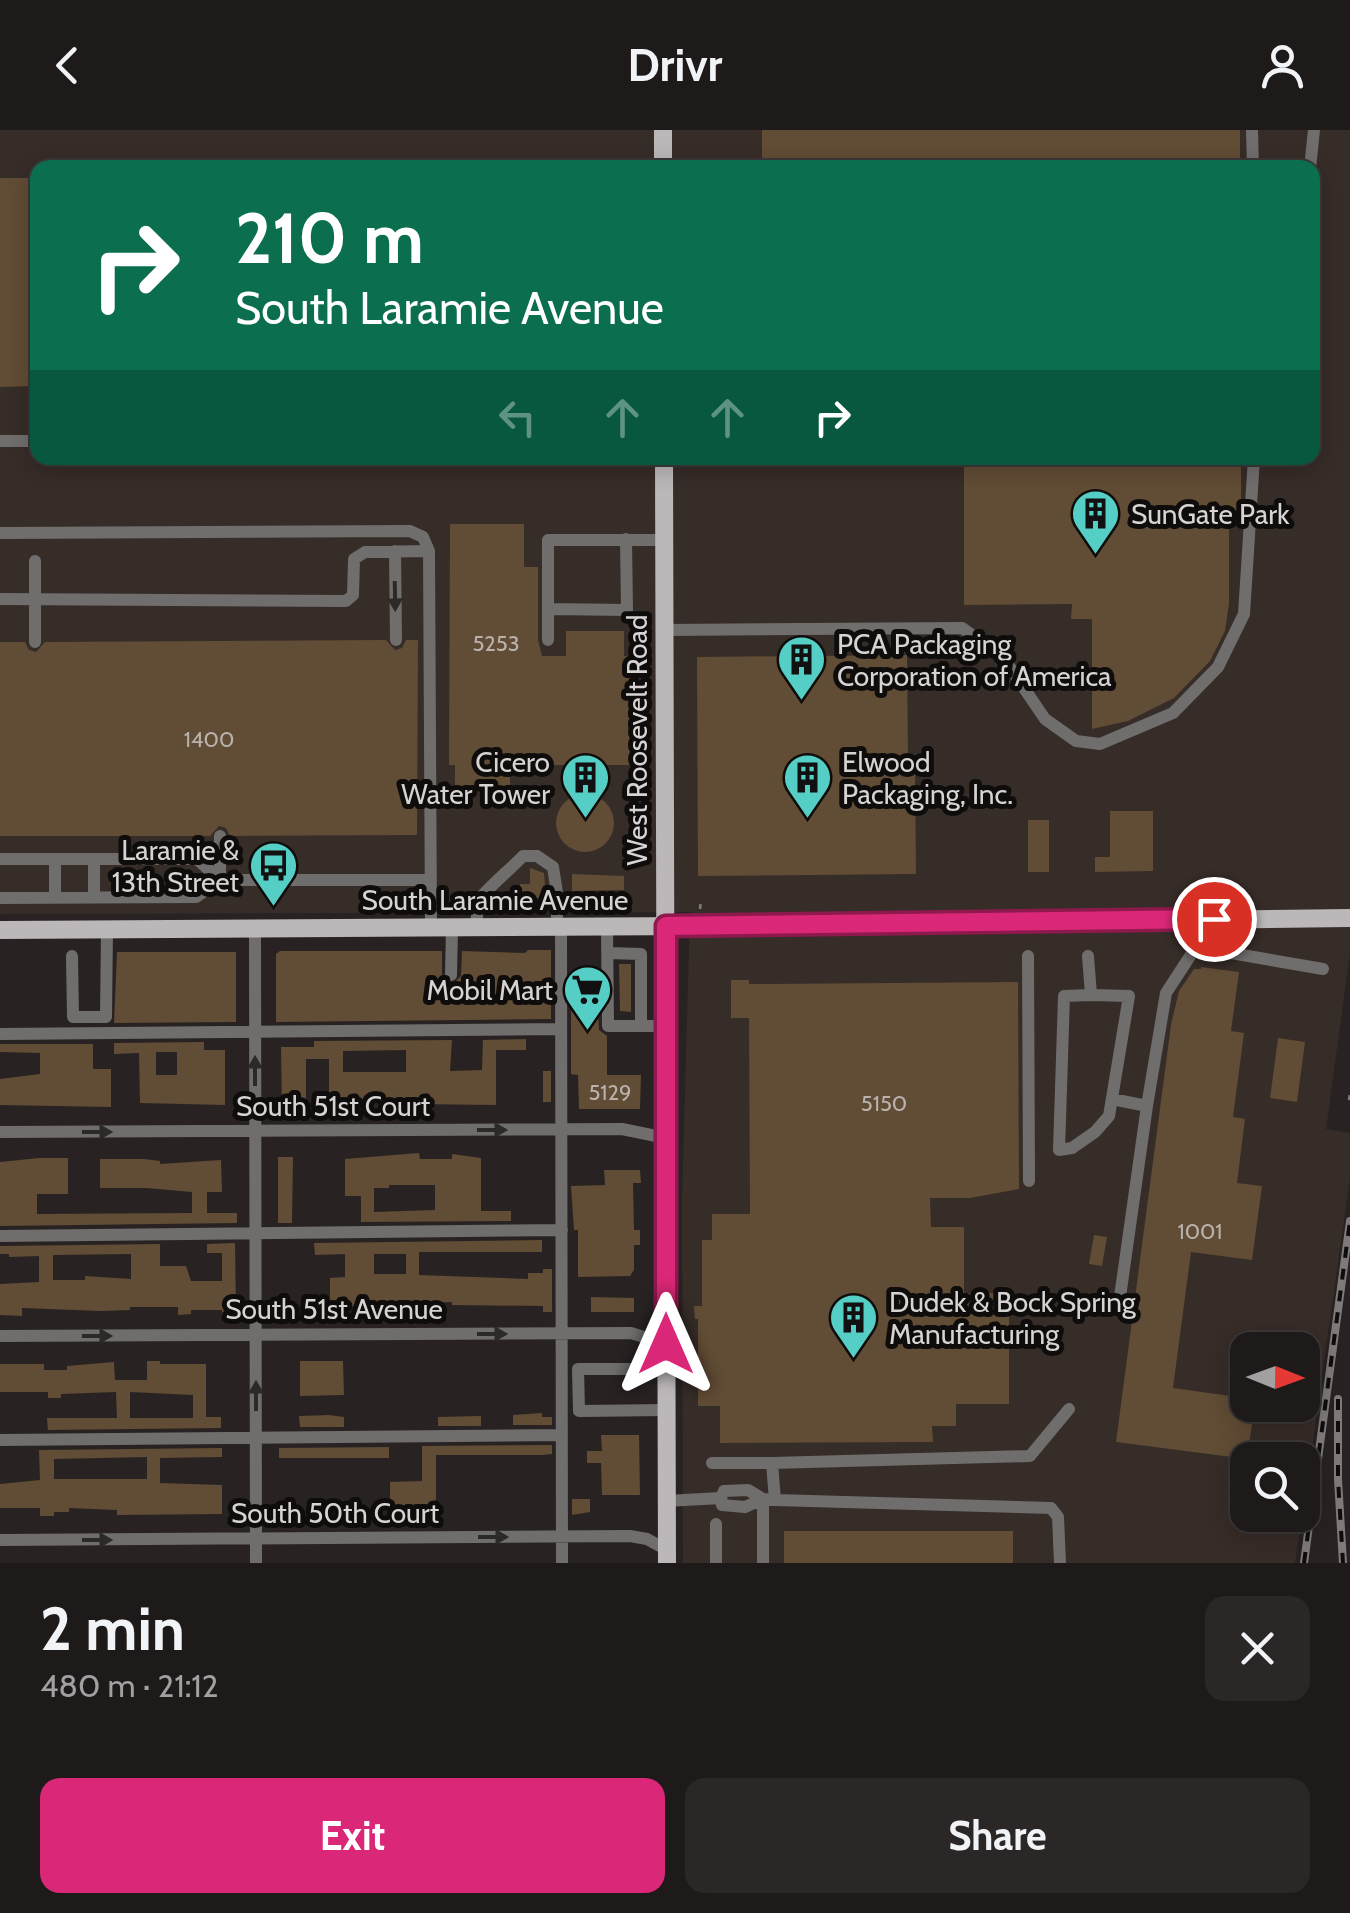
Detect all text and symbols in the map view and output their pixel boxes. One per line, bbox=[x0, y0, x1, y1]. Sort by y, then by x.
icon: back bbox=[40, 38, 95, 93]
text: Drivr bbox=[628, 38, 722, 92]
icon: person bbox=[1255, 38, 1310, 93]
text: 210 m bbox=[235, 195, 424, 281]
icon: right bbox=[70, 200, 200, 330]
text: South Laramie Avenue bbox=[235, 281, 664, 335]
icon: left bbox=[490, 390, 545, 445]
icon: ahead bbox=[595, 390, 650, 445]
icon: ahead bbox=[700, 390, 755, 445]
icon: right bbox=[805, 390, 860, 445]
building icon: SunGate Park bbox=[1070, 488, 1122, 556]
place label: SunGate Park bbox=[1131, 497, 1290, 531]
one-way arrow bbox=[387, 580, 403, 612]
street label: West Roosevelt Road bbox=[620, 615, 654, 865]
place label: PCA Packaging Corporation of America bbox=[837, 627, 1112, 693]
house number: 5253 bbox=[472, 630, 520, 657]
building icon: PCA Packaging Corporation of America bbox=[776, 634, 828, 702]
house number: 1400 bbox=[184, 726, 234, 753]
place label: Cicero Water Tower bbox=[401, 745, 550, 811]
place label: Elwood Packaging, Inc. bbox=[842, 745, 1013, 811]
building icon: Cicero Water Tower bbox=[559, 752, 611, 820]
building icon: Elwood Packaging, Inc. bbox=[781, 752, 833, 820]
place label: Laramie & 13th Street bbox=[112, 833, 239, 899]
bus stop icon: Laramie & 13th Street bbox=[248, 840, 300, 908]
pin bbox=[1172, 877, 1257, 962]
street label: South Laramie Avenue bbox=[362, 883, 628, 917]
icon: arrive bbox=[1187, 892, 1242, 947]
supermarket icon: Mobil Mart bbox=[562, 964, 614, 1032]
place label: Mobil Mart bbox=[427, 973, 553, 1007]
one-way arrow bbox=[247, 1054, 263, 1086]
house number: 5129 bbox=[588, 1079, 632, 1106]
street label: South 51st Court bbox=[236, 1089, 430, 1123]
house number: 5150 bbox=[861, 1090, 907, 1117]
one-way arrow bbox=[477, 1122, 509, 1138]
one-way arrow bbox=[82, 1124, 114, 1140]
house number: 1001 bbox=[1177, 1218, 1223, 1245]
place label: Dudek & Bock Spring Manufacturing bbox=[889, 1285, 1137, 1351]
street label: South 51st Avenue bbox=[225, 1292, 443, 1326]
position arrow bbox=[614, 1292, 718, 1396]
building icon: Dudek & Bock Spring Manufacturing bbox=[828, 1292, 880, 1360]
one-way arrow bbox=[477, 1325, 509, 1341]
one-way arrow bbox=[82, 1328, 114, 1344]
north arrow bbox=[1230, 1332, 1320, 1422]
map controls bbox=[1230, 1332, 1320, 1532]
one-way arrow bbox=[248, 1379, 264, 1411]
button: search bbox=[1230, 1442, 1320, 1532]
street label: South 50th Court bbox=[231, 1496, 439, 1530]
one-way arrow bbox=[478, 1529, 510, 1545]
one-way arrow bbox=[82, 1532, 114, 1548]
text: 2 min bbox=[40, 1592, 185, 1665]
button: close bbox=[1205, 1596, 1310, 1701]
text: 480 m · 21:12 bbox=[40, 1666, 219, 1705]
button: Exit bbox=[40, 1778, 665, 1893]
button: Share bbox=[685, 1778, 1310, 1893]

